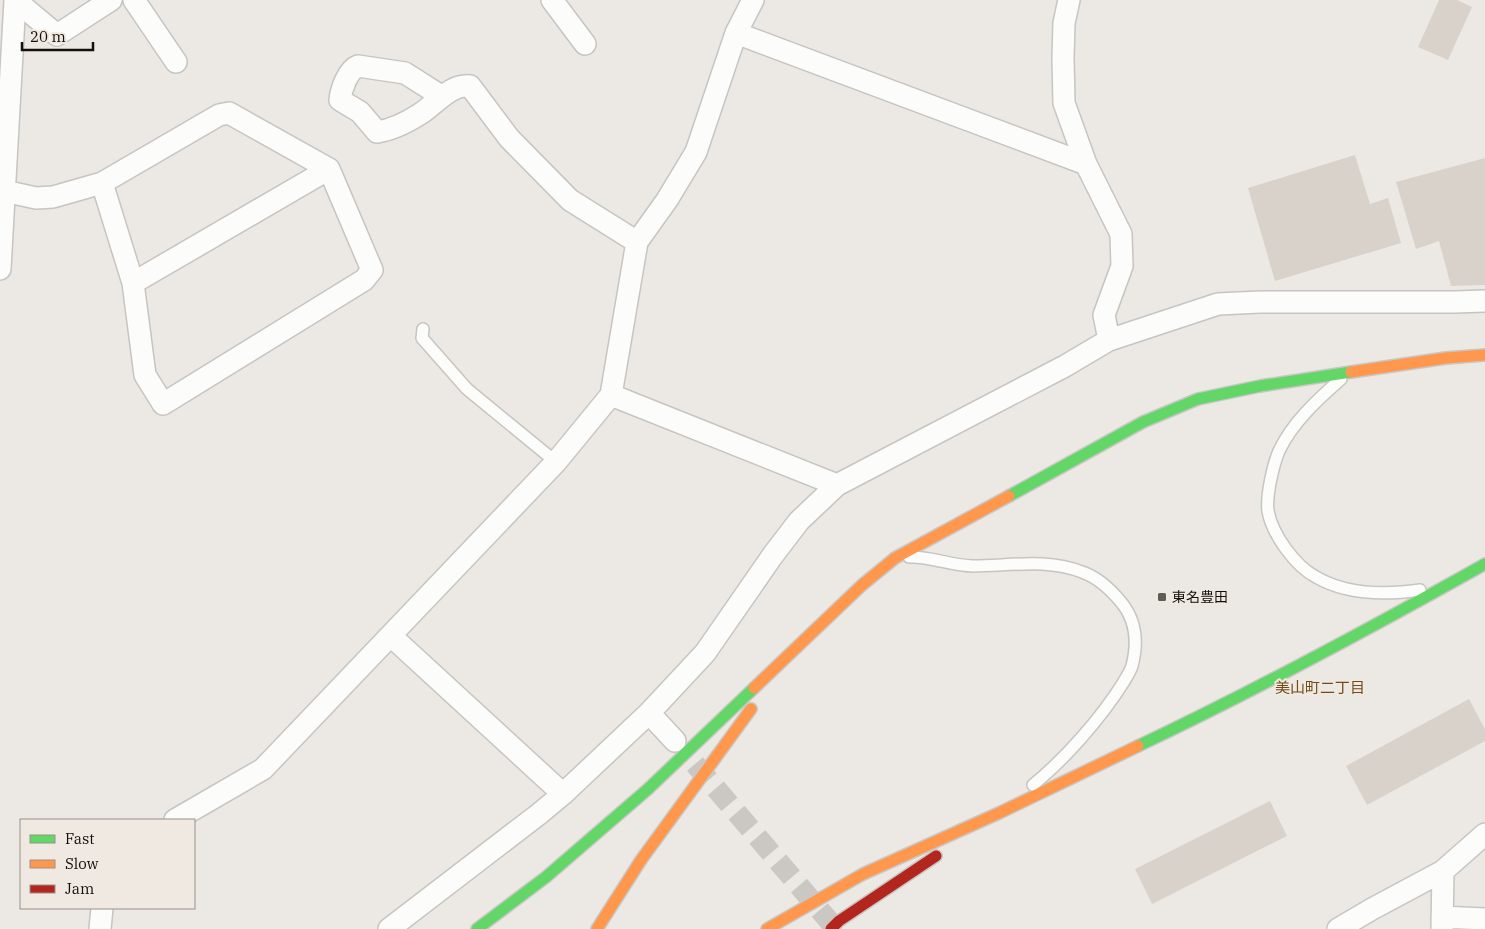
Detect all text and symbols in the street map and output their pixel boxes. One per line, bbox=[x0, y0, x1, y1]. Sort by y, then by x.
scale bar bbox=[22, 20, 94, 52]
text: 20 m bbox=[30, 27, 66, 46]
place label: 東名豊田 bbox=[1172, 588, 1228, 606]
marker: 東名豊田 bbox=[1156, 591, 1168, 603]
district label: 美山町二丁目 bbox=[1275, 678, 1365, 697]
legend bbox=[20, 819, 195, 909]
text: Fast bbox=[65, 829, 95, 848]
text: Slow bbox=[65, 854, 99, 873]
text: Jam bbox=[65, 879, 94, 898]

